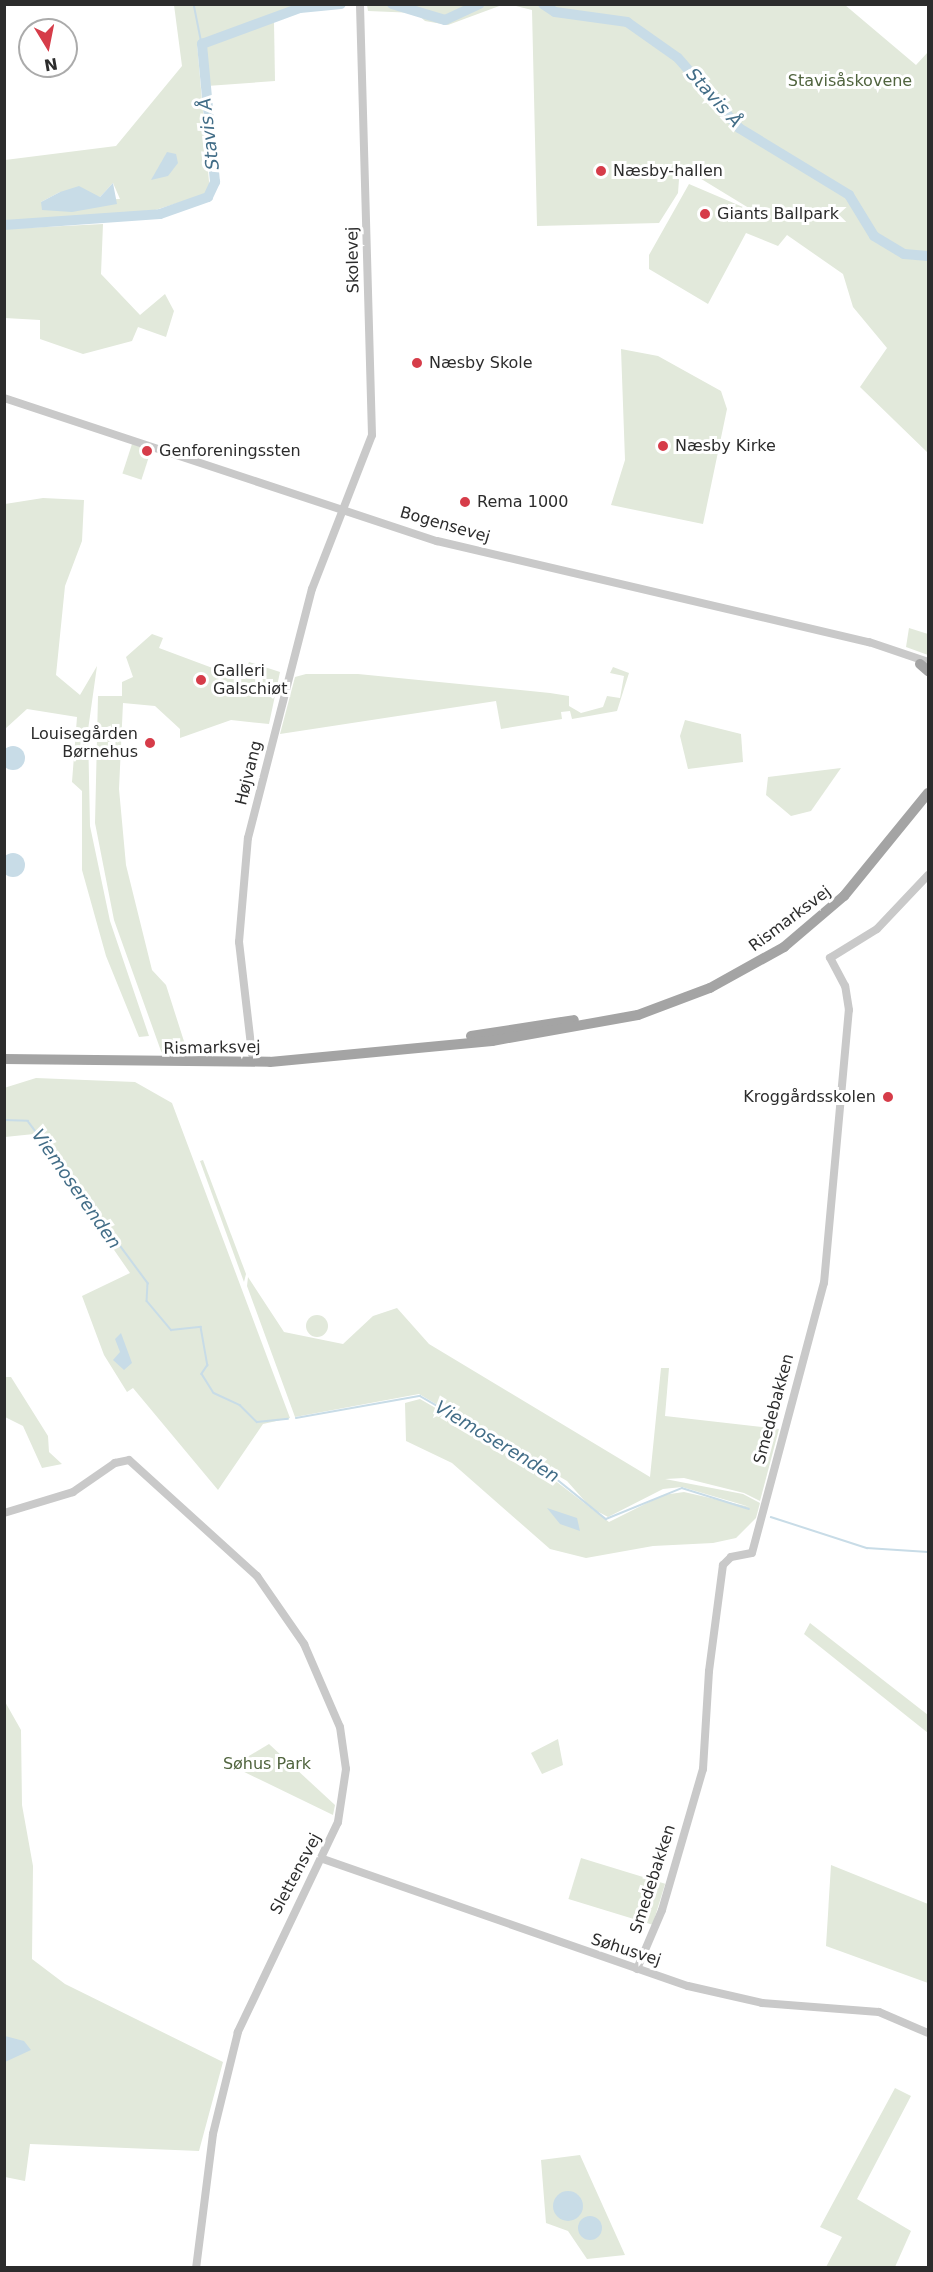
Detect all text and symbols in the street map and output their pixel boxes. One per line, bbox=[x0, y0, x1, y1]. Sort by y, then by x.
north arrow bbox=[18, 18, 78, 78]
text: N bbox=[43, 54, 59, 75]
water label: Stavis Å bbox=[682, 64, 746, 132]
park label: Stavisåskovene bbox=[788, 71, 912, 91]
water label: Stavis Å bbox=[194, 97, 224, 171]
place label: Næsby-hallen bbox=[613, 161, 723, 181]
marker: Næsby-hallen bbox=[594, 164, 608, 178]
place label: Giants Ballpark bbox=[717, 204, 839, 224]
marker: Giants Ballpark bbox=[698, 207, 712, 221]
street label: Skolevej bbox=[343, 226, 363, 294]
place label: Næsby Skole bbox=[429, 353, 533, 373]
marker: Næsby Skole bbox=[410, 356, 424, 370]
place label: Næsby Kirke bbox=[675, 436, 776, 456]
marker: Næsby Kirke bbox=[656, 439, 670, 453]
place label: Genforeningssten bbox=[159, 441, 301, 461]
marker: Genforeningssten bbox=[140, 444, 154, 458]
place label: Rema 1000 bbox=[477, 492, 568, 512]
marker: Rema 1000 bbox=[458, 495, 472, 509]
street label: Bogensevej bbox=[398, 503, 492, 547]
place label: Galleri Galschiøt bbox=[213, 661, 287, 699]
marker: Galleri Galschiøt bbox=[194, 673, 208, 687]
place label: Louisegården Børnehus bbox=[30, 724, 138, 762]
marker: Louisegården Børnehus bbox=[143, 736, 157, 750]
street label: Højvang bbox=[232, 739, 266, 807]
street label: Rismarksvej bbox=[745, 882, 835, 956]
street label: Rismarksvej bbox=[163, 1038, 261, 1058]
place label: Kroggårdsskolen bbox=[743, 1087, 876, 1107]
marker: Kroggårdsskolen bbox=[881, 1090, 895, 1104]
water label: Viemoserenden bbox=[27, 1125, 125, 1253]
street label: Smedebakken bbox=[750, 1352, 798, 1466]
water label: Viemoserenden bbox=[431, 1396, 563, 1488]
park label: Søhus Park bbox=[223, 1754, 311, 1774]
street label: Smedebakken bbox=[626, 1822, 680, 1936]
street label: Slettensvej bbox=[267, 1830, 325, 1918]
street label: Søhusvej bbox=[589, 1930, 663, 1970]

